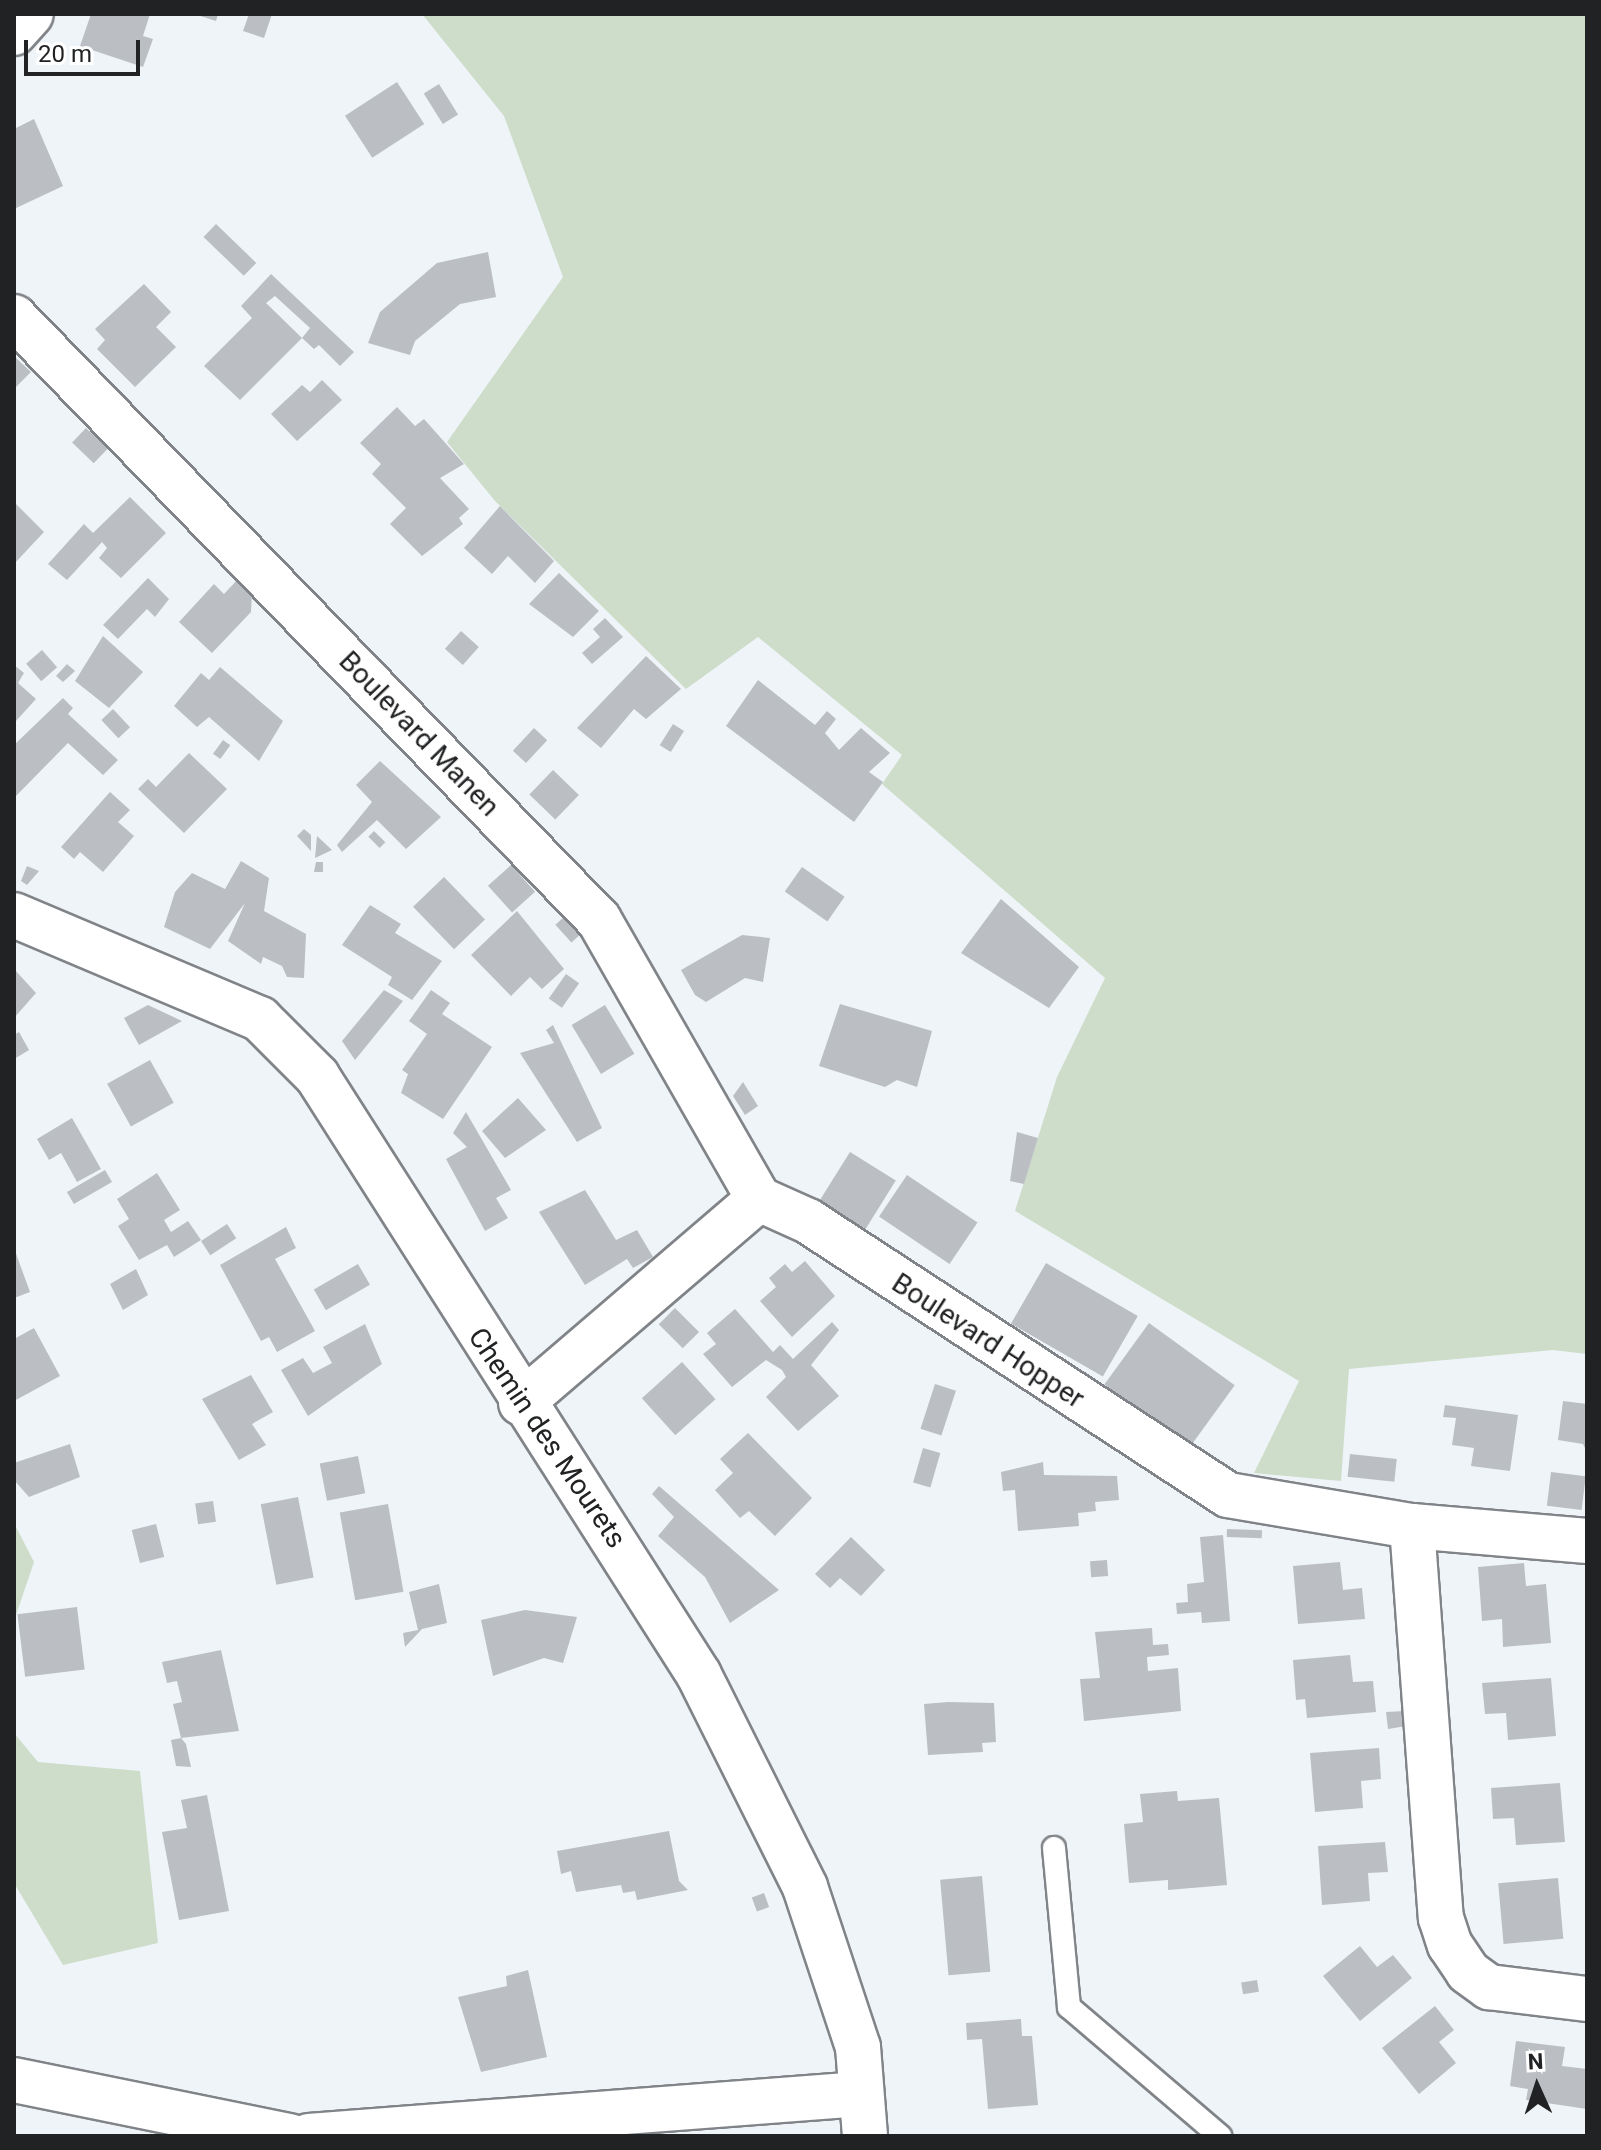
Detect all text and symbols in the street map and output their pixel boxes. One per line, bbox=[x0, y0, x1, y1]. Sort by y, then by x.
scale bar bbox=[28, 24, 144, 74]
text: 20 m bbox=[38, 40, 92, 68]
street label: Boulevard Manen bbox=[332, 645, 506, 823]
street label: Boulevard Hopper bbox=[886, 1266, 1090, 1416]
street label: Chemin des Mourets bbox=[461, 1322, 633, 1554]
north arrow bbox=[1497, 2046, 1577, 2126]
text: N bbox=[1527, 2049, 1544, 2074]

